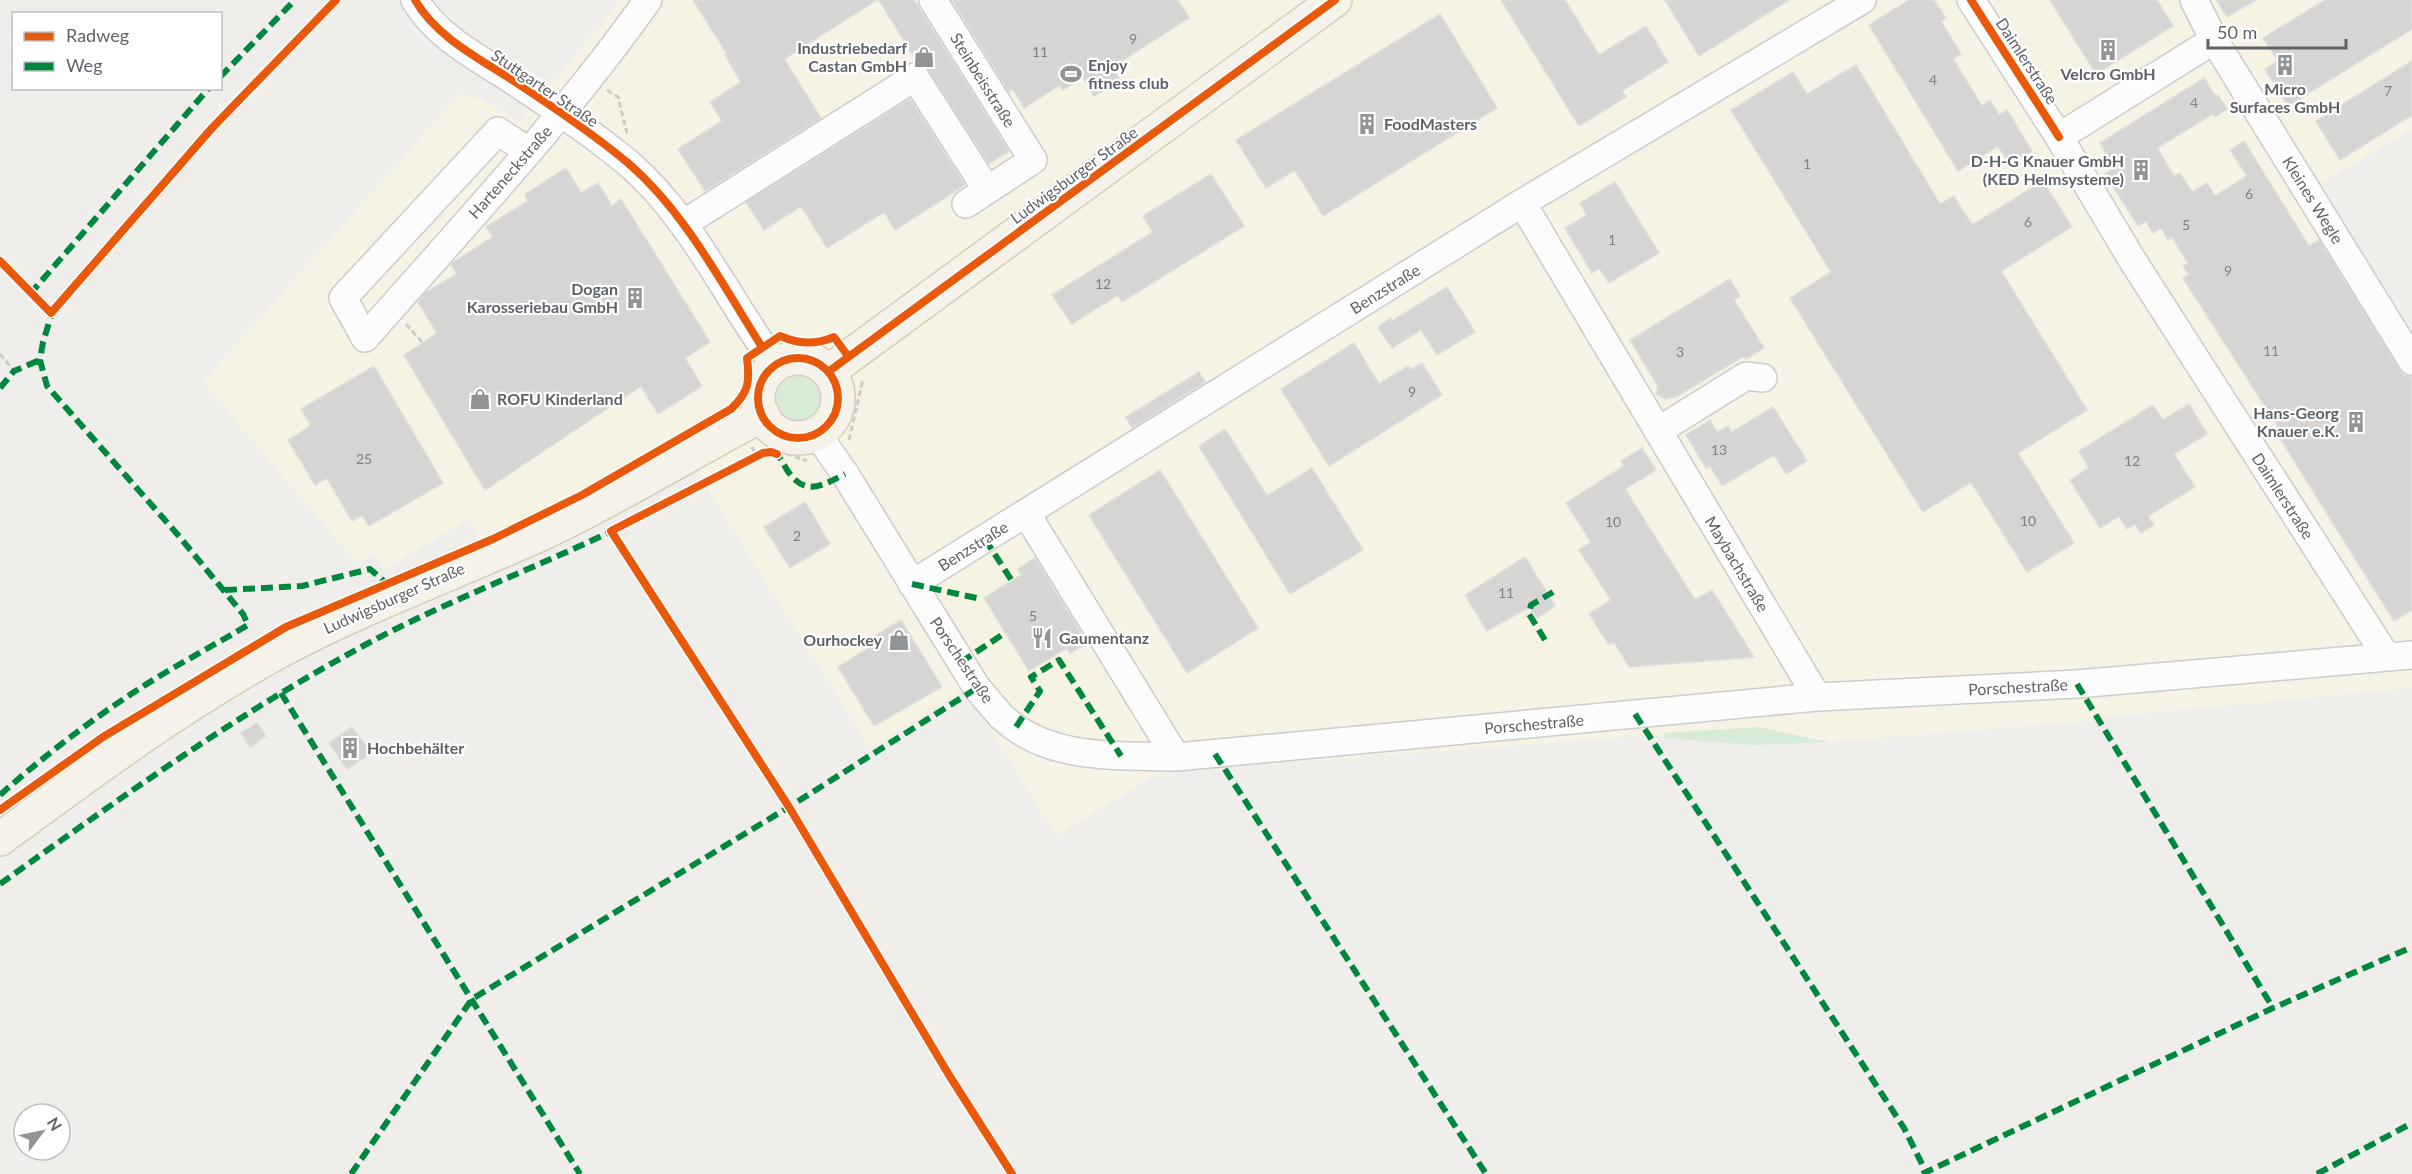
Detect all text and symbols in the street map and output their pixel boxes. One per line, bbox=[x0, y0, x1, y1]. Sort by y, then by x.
legend bbox=[12, 12, 222, 90]
scale bar bbox=[2208, 12, 2346, 50]
street label: Daimlerstraße bbox=[1993, 14, 2062, 107]
text: 50 m bbox=[2217, 21, 2257, 43]
text: Radweg bbox=[66, 24, 129, 46]
street label: Steinbeisstraße bbox=[947, 29, 1020, 130]
house number: 9 bbox=[1129, 30, 1137, 47]
place label: Industriebedarf Castan GmbH bbox=[797, 38, 907, 75]
building icon: Velcro GmbH bbox=[2096, 38, 2120, 62]
house number: 11 bbox=[1032, 43, 1048, 60]
street label: Stuttgarter Straße bbox=[488, 45, 602, 130]
shop icon: Industriebedarf Castan GmbH bbox=[912, 45, 936, 69]
building icon: Micro Surfaces GmbH bbox=[2273, 53, 2297, 77]
text: Weg bbox=[66, 54, 103, 76]
place label: Enjoy fitness club bbox=[1088, 55, 1169, 92]
sports icon: Enjoy fitness club bbox=[1059, 62, 1083, 86]
place label: Velcro GmbH bbox=[2060, 64, 2155, 83]
house number: 4 bbox=[1929, 71, 1937, 88]
place label: Micro Surfaces GmbH bbox=[2230, 79, 2340, 116]
house number: 7 bbox=[2384, 82, 2392, 99]
house number: 4 bbox=[2190, 94, 2198, 111]
building icon: FoodMasters bbox=[1355, 112, 1379, 136]
place label: FoodMasters bbox=[1384, 114, 1477, 133]
street label: Harteneckstraße bbox=[464, 121, 555, 222]
street label: Ludwigsburger Straße bbox=[1006, 122, 1141, 227]
place label: D-H-G Knauer GmbH (KED Helmsysteme) bbox=[1971, 151, 2124, 188]
street label: Kleines Wegle bbox=[2279, 153, 2348, 247]
house number: 1 bbox=[1803, 155, 1811, 172]
building icon: D-H-G Knauer GmbH (KED Helmsysteme) bbox=[2129, 158, 2153, 182]
house number: 6 bbox=[2245, 185, 2253, 202]
house number: 6 bbox=[2024, 213, 2032, 230]
house number: 5 bbox=[2182, 216, 2190, 233]
house number: 1 bbox=[1608, 231, 1616, 248]
street label: Benzstraße bbox=[1346, 260, 1423, 318]
house number: 9 bbox=[2224, 262, 2232, 279]
house number: 12 bbox=[1095, 275, 1111, 292]
place label: Dogan Karosseriebau GmbH bbox=[467, 279, 618, 316]
building icon: Dogan Karosseriebau GmbH bbox=[623, 286, 647, 310]
house number: 11 bbox=[2263, 342, 2279, 359]
house number: 3 bbox=[1676, 343, 1684, 360]
house number: 9 bbox=[1408, 383, 1416, 400]
shop icon: ROFU Kinderland bbox=[468, 387, 492, 411]
place label: ROFU Kinderland bbox=[497, 389, 623, 408]
place label: Hans-Georg Knauer e.K. bbox=[2253, 403, 2340, 440]
building icon: Hans-Georg Knauer e.K. bbox=[2344, 410, 2368, 434]
house number: 13 bbox=[1711, 441, 1727, 458]
street label: Daimlerstraße bbox=[2249, 449, 2318, 542]
house number: 25 bbox=[356, 450, 372, 467]
house number: 12 bbox=[2124, 452, 2140, 469]
street label: Maybachstraße bbox=[1701, 512, 1773, 615]
house number: 10 bbox=[2020, 512, 2036, 529]
house number: 10 bbox=[1605, 513, 1621, 530]
street label: Benzstraße bbox=[934, 517, 1011, 575]
house number: 2 bbox=[793, 527, 801, 544]
street label: Ludwigsburger Straße bbox=[320, 558, 467, 637]
house number: 11 bbox=[1498, 584, 1514, 601]
house number: 5 bbox=[1029, 607, 1037, 624]
street label: Porschestraße bbox=[927, 613, 998, 706]
restaurant icon: Gaumentanz bbox=[1030, 626, 1054, 650]
shop icon: Ourhockey bbox=[887, 628, 911, 652]
place label: Gaumentanz bbox=[1059, 628, 1149, 647]
place label: Ourhockey bbox=[803, 630, 883, 649]
street label: Porschestraße bbox=[1968, 674, 2068, 699]
street label: Porschestraße bbox=[1483, 710, 1585, 737]
building icon: Hochbehälter bbox=[338, 736, 362, 760]
place label: Hochbehälter bbox=[367, 738, 464, 757]
north arrow bbox=[12, 1102, 72, 1162]
text: N bbox=[44, 1114, 66, 1134]

